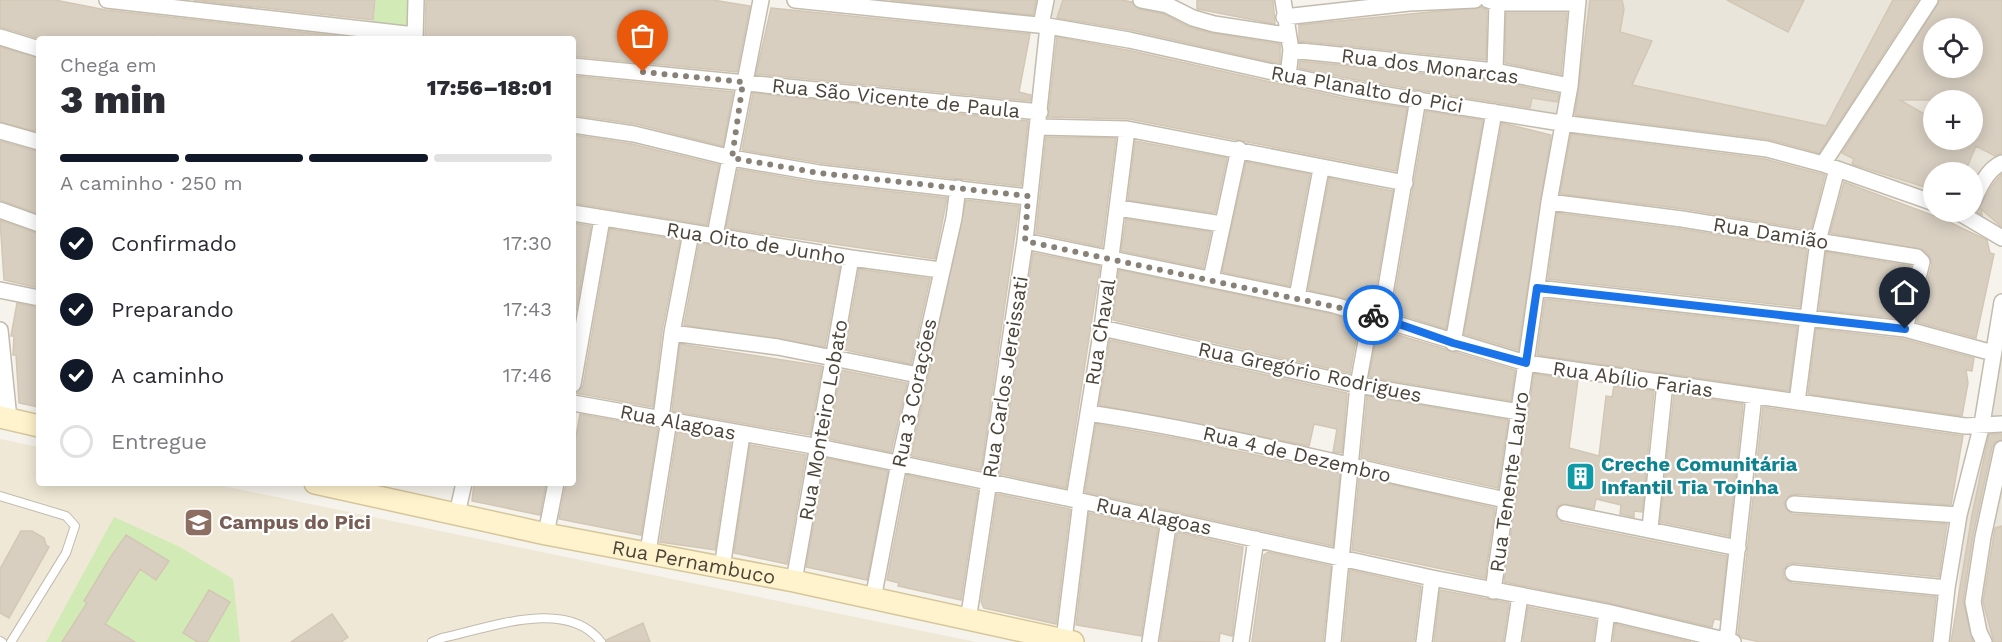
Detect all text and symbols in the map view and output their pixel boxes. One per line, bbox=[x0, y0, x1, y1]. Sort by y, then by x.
pin bbox=[617, 10, 668, 72]
map controls bbox=[1923, 18, 1983, 222]
button: locate bbox=[1923, 18, 1983, 78]
icon: bag bbox=[626, 19, 659, 52]
street label: Rua dos Monarcas bbox=[1340, 43, 1520, 89]
text: Chega em bbox=[60, 53, 157, 77]
street label: Rua Planalto do Pici bbox=[1269, 60, 1465, 118]
street label: Rua São Vicente de Paula bbox=[771, 73, 1021, 123]
text: 17:56–18:01 bbox=[427, 75, 552, 100]
text: 3 min bbox=[60, 77, 166, 122]
button: + bbox=[1923, 90, 1983, 150]
button: − bbox=[1923, 162, 1983, 222]
text: A caminho · 250 m bbox=[60, 171, 243, 195]
street label: Rua Damião bbox=[1712, 212, 1830, 254]
street label: Rua Oito de Junho bbox=[665, 217, 847, 269]
icon: check bbox=[60, 227, 93, 260]
text: Confirmado bbox=[111, 231, 237, 256]
text: 17:30 bbox=[503, 231, 552, 255]
pin bbox=[1879, 267, 1930, 329]
street label: Rua Carlos Jereissati bbox=[977, 274, 1033, 480]
icon: home bbox=[1888, 276, 1921, 309]
street label: Rua Chaval bbox=[1080, 277, 1120, 387]
courier bbox=[1343, 285, 1403, 345]
icon: check bbox=[60, 293, 93, 326]
text: Preparando bbox=[111, 297, 234, 322]
text: 17:43 bbox=[503, 297, 552, 321]
icon: bike bbox=[1357, 299, 1390, 332]
street label: Rua 3 Corações bbox=[886, 316, 942, 470]
street label: Rua Monteiro Lobato bbox=[793, 318, 853, 522]
street label: Rua Gregório Rodrigues bbox=[1196, 337, 1424, 407]
street label: Rua Abílio Farias bbox=[1551, 356, 1715, 402]
icon: check bbox=[60, 359, 93, 392]
text: A caminho bbox=[111, 363, 224, 388]
text: 17:46 bbox=[503, 363, 552, 387]
street label: Rua Tenente Lauro bbox=[1484, 390, 1534, 574]
street label: Rua Alagoas bbox=[618, 399, 738, 445]
street label: Rua 4 de Dezembro bbox=[1201, 421, 1393, 487]
text: Entregue bbox=[111, 429, 207, 454]
place label: Creche Comunitária Infantil Tia Toinha bbox=[1601, 452, 1798, 499]
building icon: Creche Comunitária Infantil Tia Toinha bbox=[1564, 460, 1596, 492]
street label: Rua Alagoas bbox=[1094, 492, 1214, 540]
school or university icon: Campus do Pici bbox=[182, 506, 214, 538]
place label: Campus do Pici bbox=[219, 510, 371, 534]
street label: Rua Pernambuco bbox=[610, 535, 777, 589]

